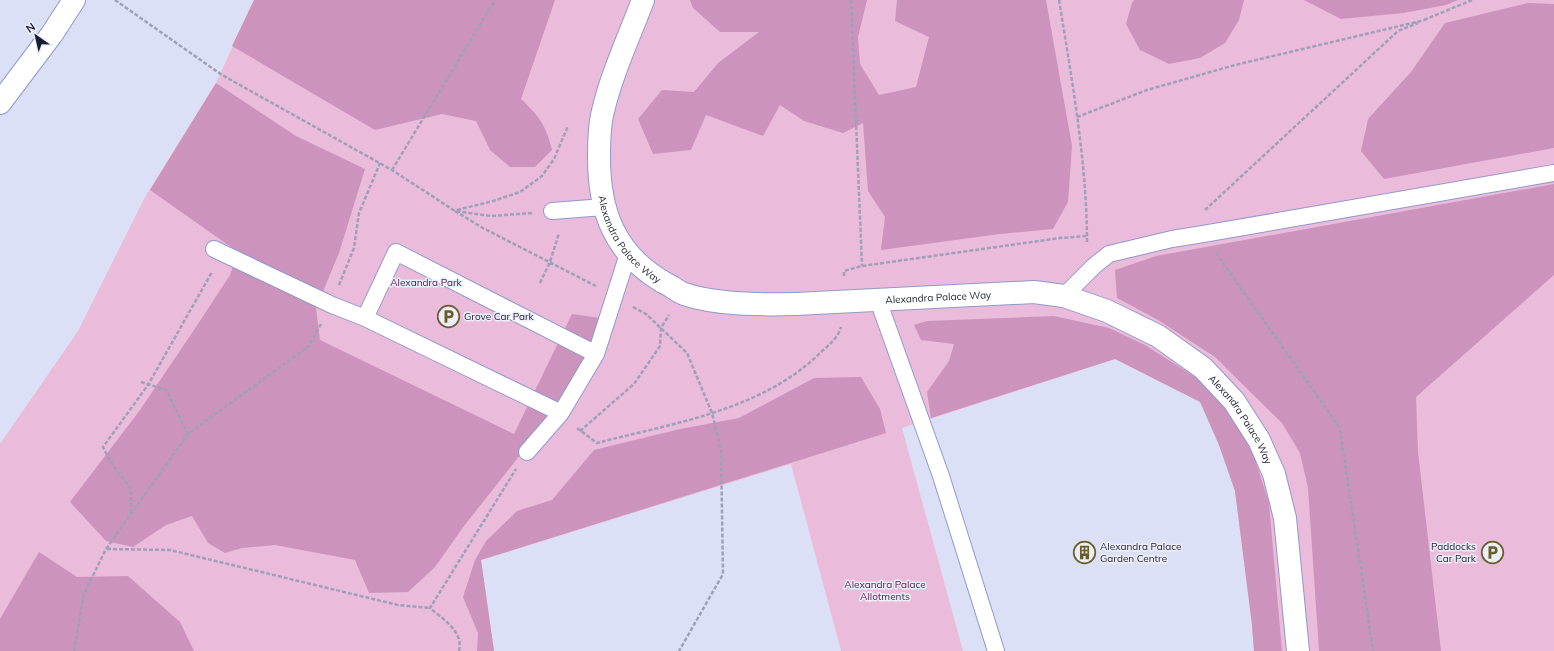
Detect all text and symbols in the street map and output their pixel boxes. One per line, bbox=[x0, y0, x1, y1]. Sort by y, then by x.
north arrow bbox=[16, 16, 56, 56]
text: N bbox=[23, 20, 38, 36]
street label: Alexandra Palace Way bbox=[595, 194, 664, 286]
park label: Alexandra Park bbox=[390, 276, 463, 289]
street label: Alexandra Palace Way bbox=[885, 288, 992, 306]
parking icon: Grove Car Park bbox=[436, 303, 462, 329]
place label: Grove Car Park bbox=[464, 310, 535, 323]
street label: Alexandra Palace Way bbox=[1206, 372, 1275, 467]
building icon: Alexandra Palace Garden Centre bbox=[1071, 539, 1097, 565]
parking icon: Paddocks Car Park bbox=[1479, 539, 1505, 565]
place label: Alexandra Palace Garden Centre bbox=[1100, 540, 1181, 565]
place label: Paddocks Car Park bbox=[1431, 540, 1477, 565]
park label: Alexandra Palace Allotments bbox=[844, 578, 926, 603]

